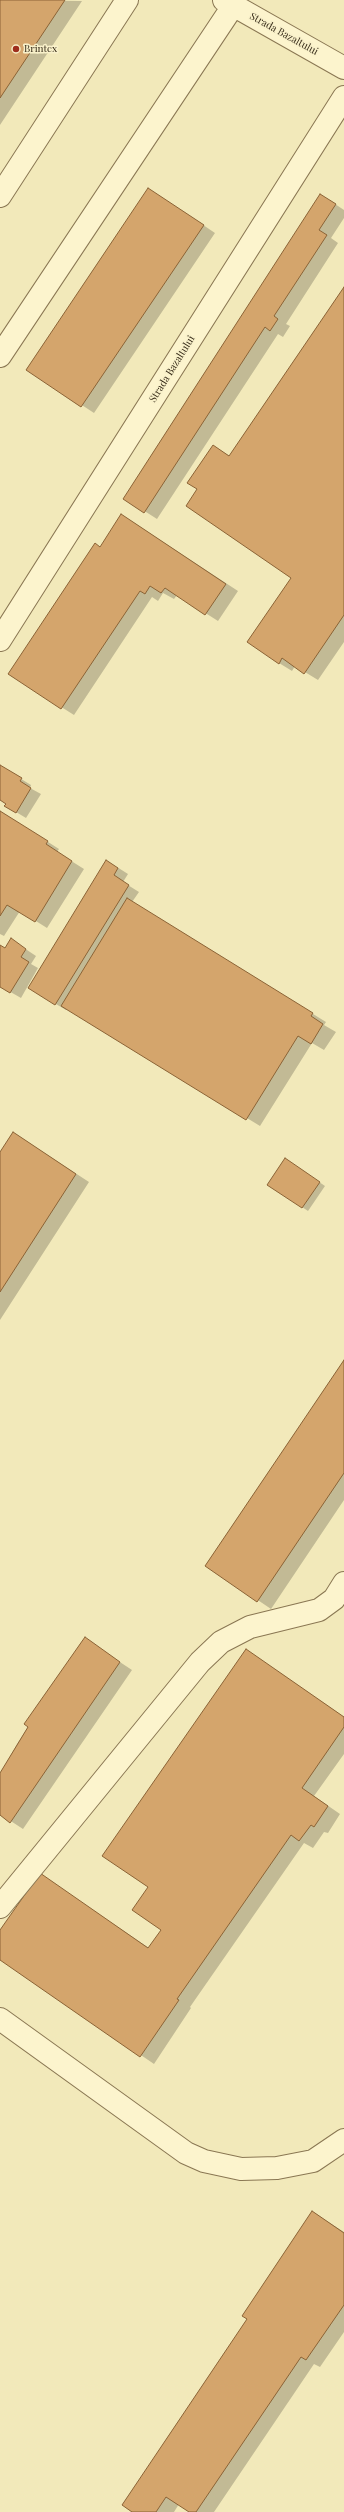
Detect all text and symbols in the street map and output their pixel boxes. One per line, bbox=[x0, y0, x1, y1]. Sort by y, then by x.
street label: Strada Bazaltului bbox=[248, 10, 320, 58]
place label: Brintex bbox=[24, 43, 57, 55]
marker: Brintex bbox=[11, 44, 21, 54]
street label: Strada Bazaltului bbox=[147, 333, 197, 405]

